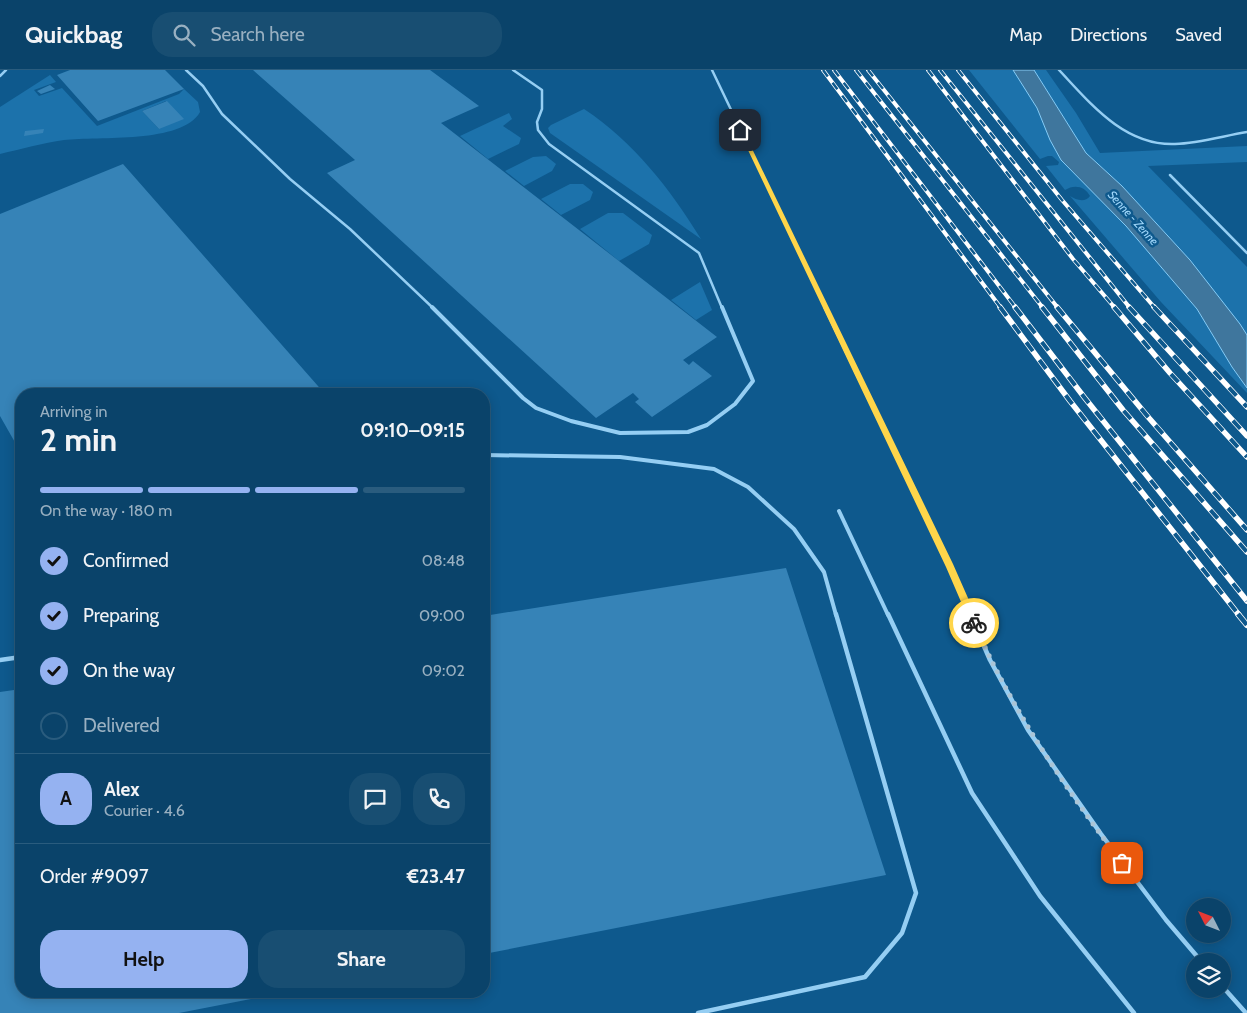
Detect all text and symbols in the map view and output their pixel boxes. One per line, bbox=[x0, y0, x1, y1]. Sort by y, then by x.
search box bbox=[152, 12, 502, 57]
text: Quickbag bbox=[25, 20, 122, 49]
icon: search bbox=[170, 21, 198, 49]
text: Search here bbox=[210, 23, 305, 46]
text: Map bbox=[1009, 24, 1042, 46]
text: Directions bbox=[1070, 24, 1147, 46]
text: Saved bbox=[1175, 24, 1222, 46]
pin bbox=[719, 109, 761, 151]
icon: home bbox=[726, 116, 754, 144]
water label: Senne - Zenne bbox=[1105, 187, 1162, 248]
text: Arriving in bbox=[40, 402, 107, 421]
text: 09:10–09:15 bbox=[360, 419, 465, 442]
text: 2 min bbox=[40, 420, 117, 459]
text: On the way · 180 m bbox=[40, 501, 172, 520]
icon: check bbox=[40, 547, 68, 575]
text: Confirmed bbox=[83, 549, 169, 572]
text: 08:48 bbox=[422, 551, 465, 570]
courier bbox=[949, 598, 999, 648]
icon: check bbox=[40, 602, 68, 630]
text: Preparing bbox=[83, 604, 159, 627]
text: 09:00 bbox=[419, 606, 465, 625]
icon: bike bbox=[960, 609, 988, 637]
icon: check bbox=[40, 657, 68, 685]
text: On the way bbox=[83, 659, 175, 682]
text: 09:02 bbox=[422, 661, 465, 680]
text: Delivered bbox=[83, 714, 160, 737]
button: chat bbox=[349, 773, 401, 825]
button: phone bbox=[413, 773, 465, 825]
text: Alex bbox=[104, 778, 140, 801]
text: A bbox=[60, 787, 72, 810]
text: Courier · 4.6 bbox=[104, 801, 185, 820]
pin bbox=[1101, 842, 1143, 884]
icon: bag bbox=[1108, 849, 1136, 877]
text: Order #9097 bbox=[40, 865, 149, 888]
text: €23.47 bbox=[407, 865, 465, 888]
north arrow bbox=[1186, 898, 1231, 942]
map controls bbox=[1186, 898, 1231, 998]
button: Help bbox=[40, 930, 248, 988]
button: Share bbox=[258, 930, 465, 988]
button: layers bbox=[1186, 953, 1231, 998]

